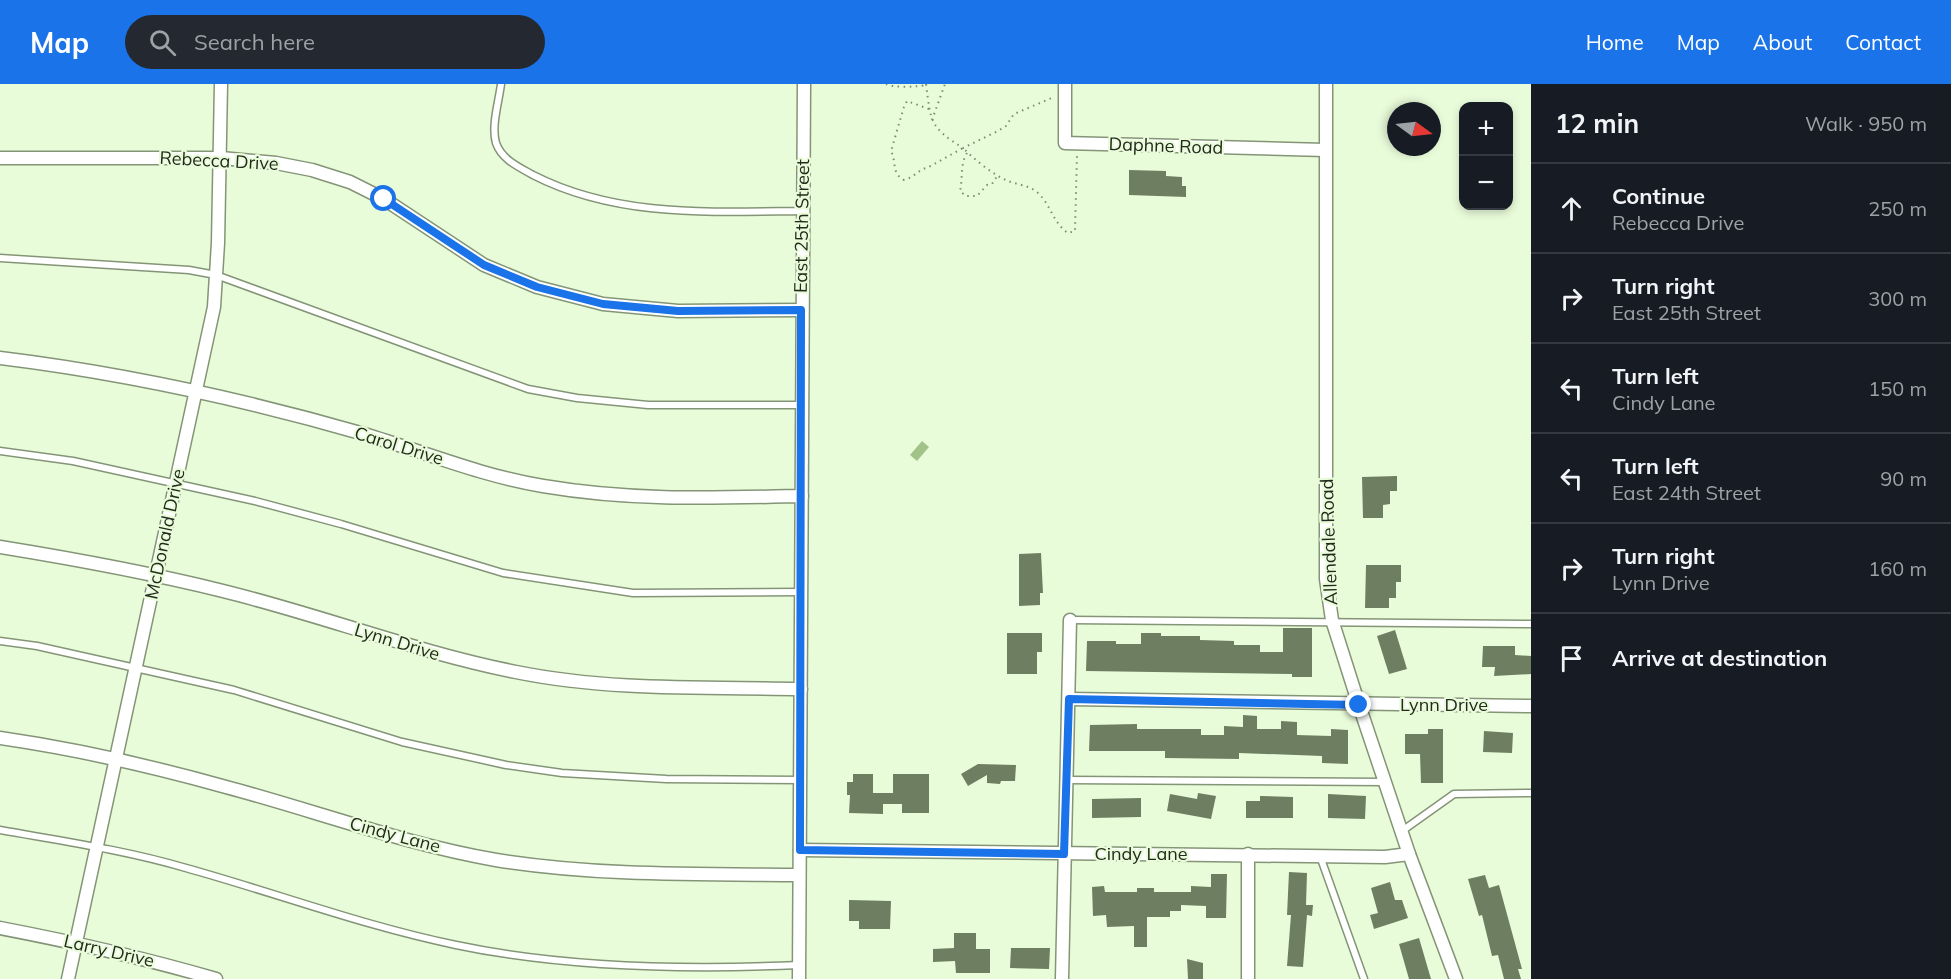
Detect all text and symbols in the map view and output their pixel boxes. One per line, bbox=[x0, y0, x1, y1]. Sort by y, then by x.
search box bbox=[125, 15, 545, 69]
text: Map bbox=[30, 25, 89, 60]
icon: search bbox=[146, 26, 179, 59]
text: Search here bbox=[194, 28, 315, 56]
text: Home bbox=[1586, 29, 1644, 55]
text: Map bbox=[1677, 29, 1720, 55]
text: About bbox=[1753, 29, 1812, 55]
text: Contact bbox=[1845, 29, 1921, 55]
north arrow bbox=[1387, 102, 1441, 156]
map controls bbox=[1459, 102, 1513, 210]
button: + bbox=[1459, 102, 1513, 156]
text: 12 min bbox=[1555, 107, 1639, 140]
text: Walk · 950 m bbox=[1805, 111, 1927, 136]
street label: Daphne Road bbox=[1108, 132, 1224, 159]
street label: Rebecca Drive bbox=[159, 146, 279, 175]
button: − bbox=[1459, 156, 1513, 210]
street label: East 25th Street bbox=[789, 159, 814, 293]
text: Continue bbox=[1612, 182, 1705, 210]
route start bbox=[370, 185, 396, 211]
icon: ahead bbox=[1555, 192, 1588, 225]
text: 250 m bbox=[1868, 196, 1927, 221]
text: Rebecca Drive bbox=[1612, 210, 1744, 235]
text: Turn right bbox=[1612, 272, 1715, 300]
icon: right bbox=[1555, 282, 1588, 315]
text: 300 m bbox=[1868, 286, 1927, 311]
text: East 25th Street bbox=[1612, 300, 1761, 325]
text: Turn left bbox=[1612, 362, 1699, 390]
icon: left bbox=[1555, 372, 1588, 405]
text: 150 m bbox=[1868, 376, 1927, 401]
text: Cindy Lane bbox=[1612, 390, 1716, 415]
street label: Carol Drive bbox=[352, 421, 446, 470]
text: Turn left bbox=[1612, 452, 1699, 480]
icon: left bbox=[1555, 462, 1588, 495]
text: 90 m bbox=[1880, 466, 1927, 491]
street label: McDonald Drive bbox=[139, 467, 190, 601]
street label: Allendale Road bbox=[1315, 478, 1342, 606]
text: East 24th Street bbox=[1612, 480, 1761, 505]
text: Turn right bbox=[1612, 542, 1715, 570]
icon: right bbox=[1555, 552, 1588, 585]
text: 160 m bbox=[1868, 556, 1927, 581]
text: Lynn Drive bbox=[1612, 570, 1710, 595]
street label: Lynn Drive bbox=[352, 618, 443, 665]
icon: arrive bbox=[1555, 642, 1588, 675]
text: Arrive at destination bbox=[1612, 644, 1827, 672]
route end bbox=[1345, 691, 1371, 717]
street label: Lynn Drive bbox=[1400, 693, 1488, 716]
street label: Cindy Lane bbox=[347, 811, 443, 858]
street label: Cindy Lane bbox=[1094, 842, 1188, 865]
street label: Larry Drive bbox=[62, 929, 157, 972]

